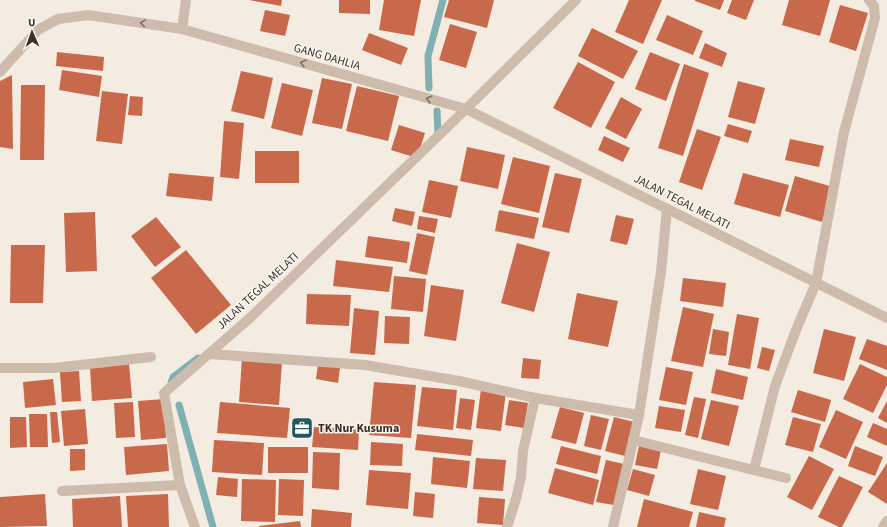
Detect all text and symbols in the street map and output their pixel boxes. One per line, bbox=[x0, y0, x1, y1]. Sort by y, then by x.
north arrow bbox=[12, 12, 52, 52]
text: U bbox=[28, 15, 36, 30]
one-way arrow bbox=[140, 19, 146, 28]
street label: GANG DAHLIA bbox=[292, 39, 363, 75]
one-way arrow bbox=[300, 60, 307, 68]
one-way arrow bbox=[425, 95, 432, 104]
street label: JALAN TEGAL MELATI bbox=[631, 170, 733, 234]
street label: JALAN TEGAL MELATI bbox=[213, 249, 303, 333]
office icon: TK Nur Kusuma bbox=[289, 415, 315, 441]
place label: TK Nur Kusuma bbox=[318, 420, 399, 437]

